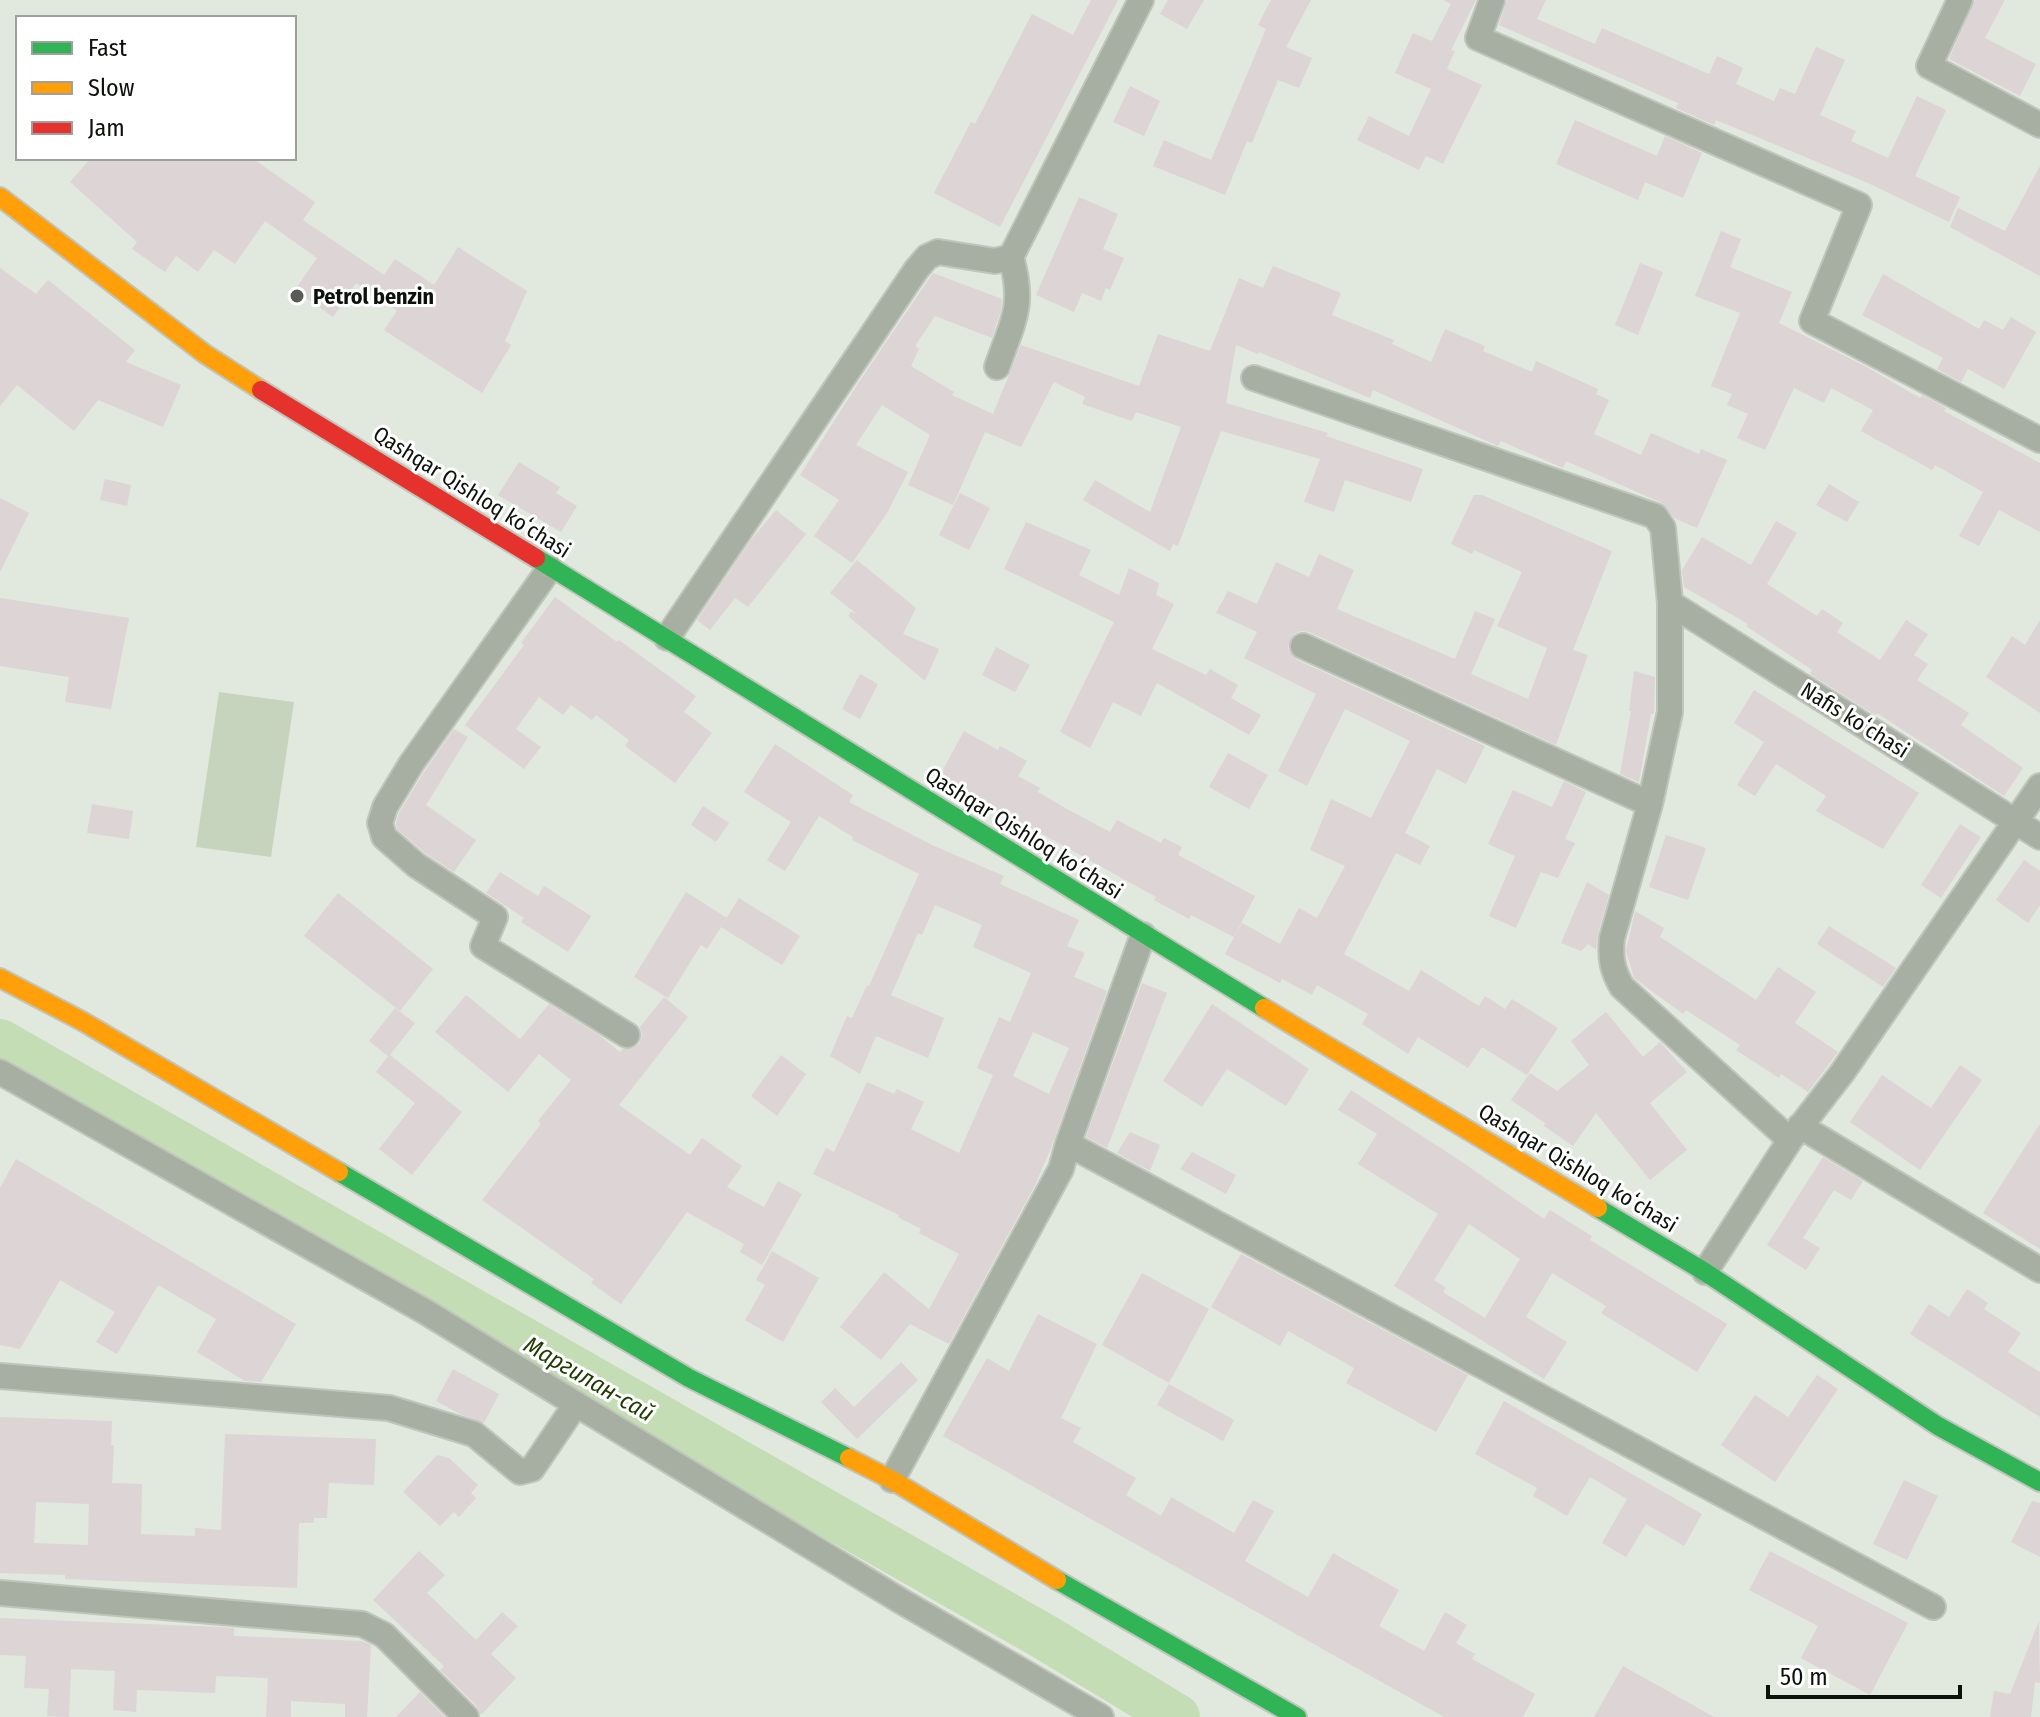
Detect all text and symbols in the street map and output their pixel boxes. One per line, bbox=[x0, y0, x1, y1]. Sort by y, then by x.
legend bbox=[16, 16, 296, 160]
text: Fast bbox=[88, 34, 127, 62]
text: Slow bbox=[88, 74, 135, 102]
text: Jam bbox=[88, 114, 125, 142]
place label: Petrol benzin bbox=[313, 283, 434, 310]
marker: Petrol benzin bbox=[288, 287, 306, 305]
street label: Qashqar Qishloq koʻchasi bbox=[368, 420, 576, 564]
street label: Nafis koʻchasi bbox=[1796, 676, 1914, 764]
street label: Qashqar Qishloq koʻchasi bbox=[920, 761, 1128, 905]
street label: Qashqar Qishloq koʻchasi bbox=[1474, 1098, 1682, 1238]
water label: Маргилан-сай bbox=[519, 1330, 659, 1428]
scale bar bbox=[1768, 1649, 1960, 1699]
text: 50 m bbox=[1780, 1663, 1828, 1691]

